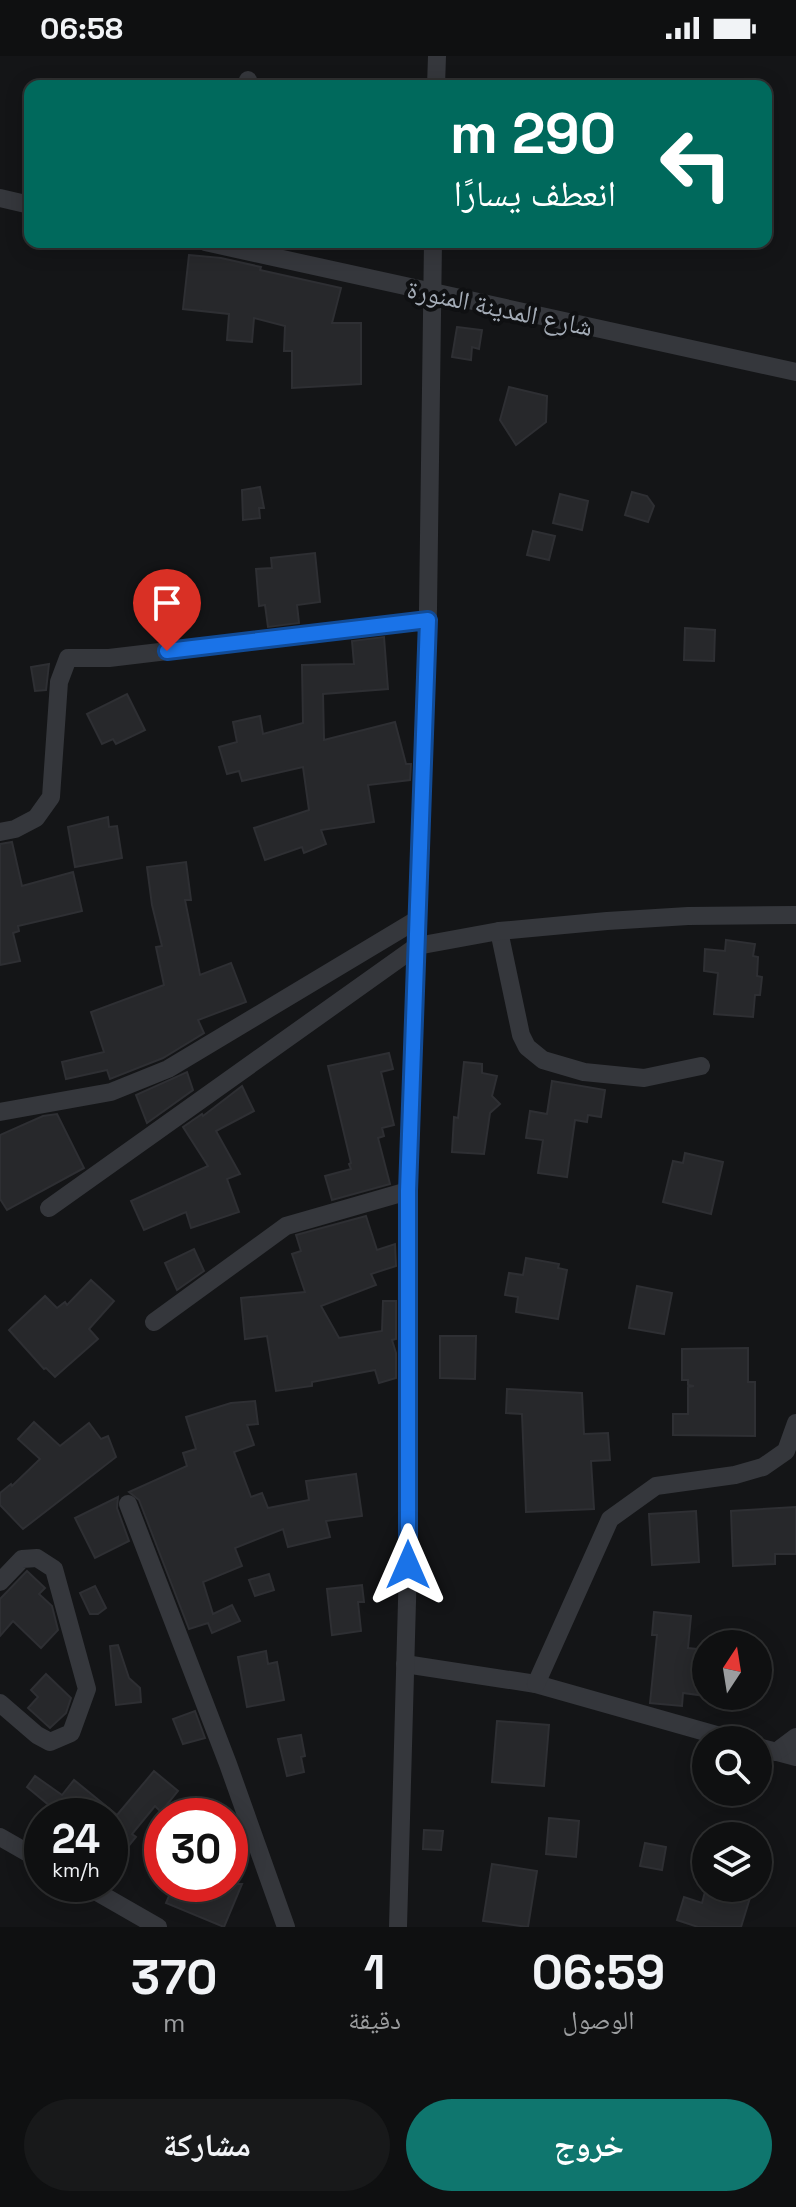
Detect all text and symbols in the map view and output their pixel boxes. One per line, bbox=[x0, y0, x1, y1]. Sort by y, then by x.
text: 06:58 bbox=[40, 9, 123, 48]
text: 290 m bbox=[450, 98, 616, 169]
icon: left bbox=[644, 112, 748, 216]
text: انعطف يسارًا bbox=[454, 171, 616, 217]
street label: شارع المدينة المنورة bbox=[404, 272, 596, 344]
pin bbox=[133, 569, 201, 651]
icon: arrive bbox=[145, 581, 189, 625]
position arrow bbox=[366, 1523, 450, 1607]
north arrow bbox=[692, 1630, 772, 1710]
map controls bbox=[692, 1630, 772, 1902]
button: search bbox=[692, 1726, 772, 1806]
speed limit sign: 30 bbox=[144, 1798, 248, 1902]
text: 24 bbox=[52, 1814, 100, 1865]
button: layers bbox=[692, 1822, 772, 1902]
text: km/h bbox=[52, 1857, 100, 1883]
text: 1 bbox=[364, 1942, 385, 2003]
text: 06:59 bbox=[532, 1942, 665, 2003]
text: 370 bbox=[131, 1947, 217, 2008]
text: دقيقة bbox=[348, 2003, 401, 2037]
text: الوصول bbox=[563, 2003, 634, 2037]
text: m bbox=[163, 2006, 185, 2040]
button: مشاركة bbox=[24, 2099, 390, 2191]
button: خروج bbox=[406, 2099, 772, 2191]

